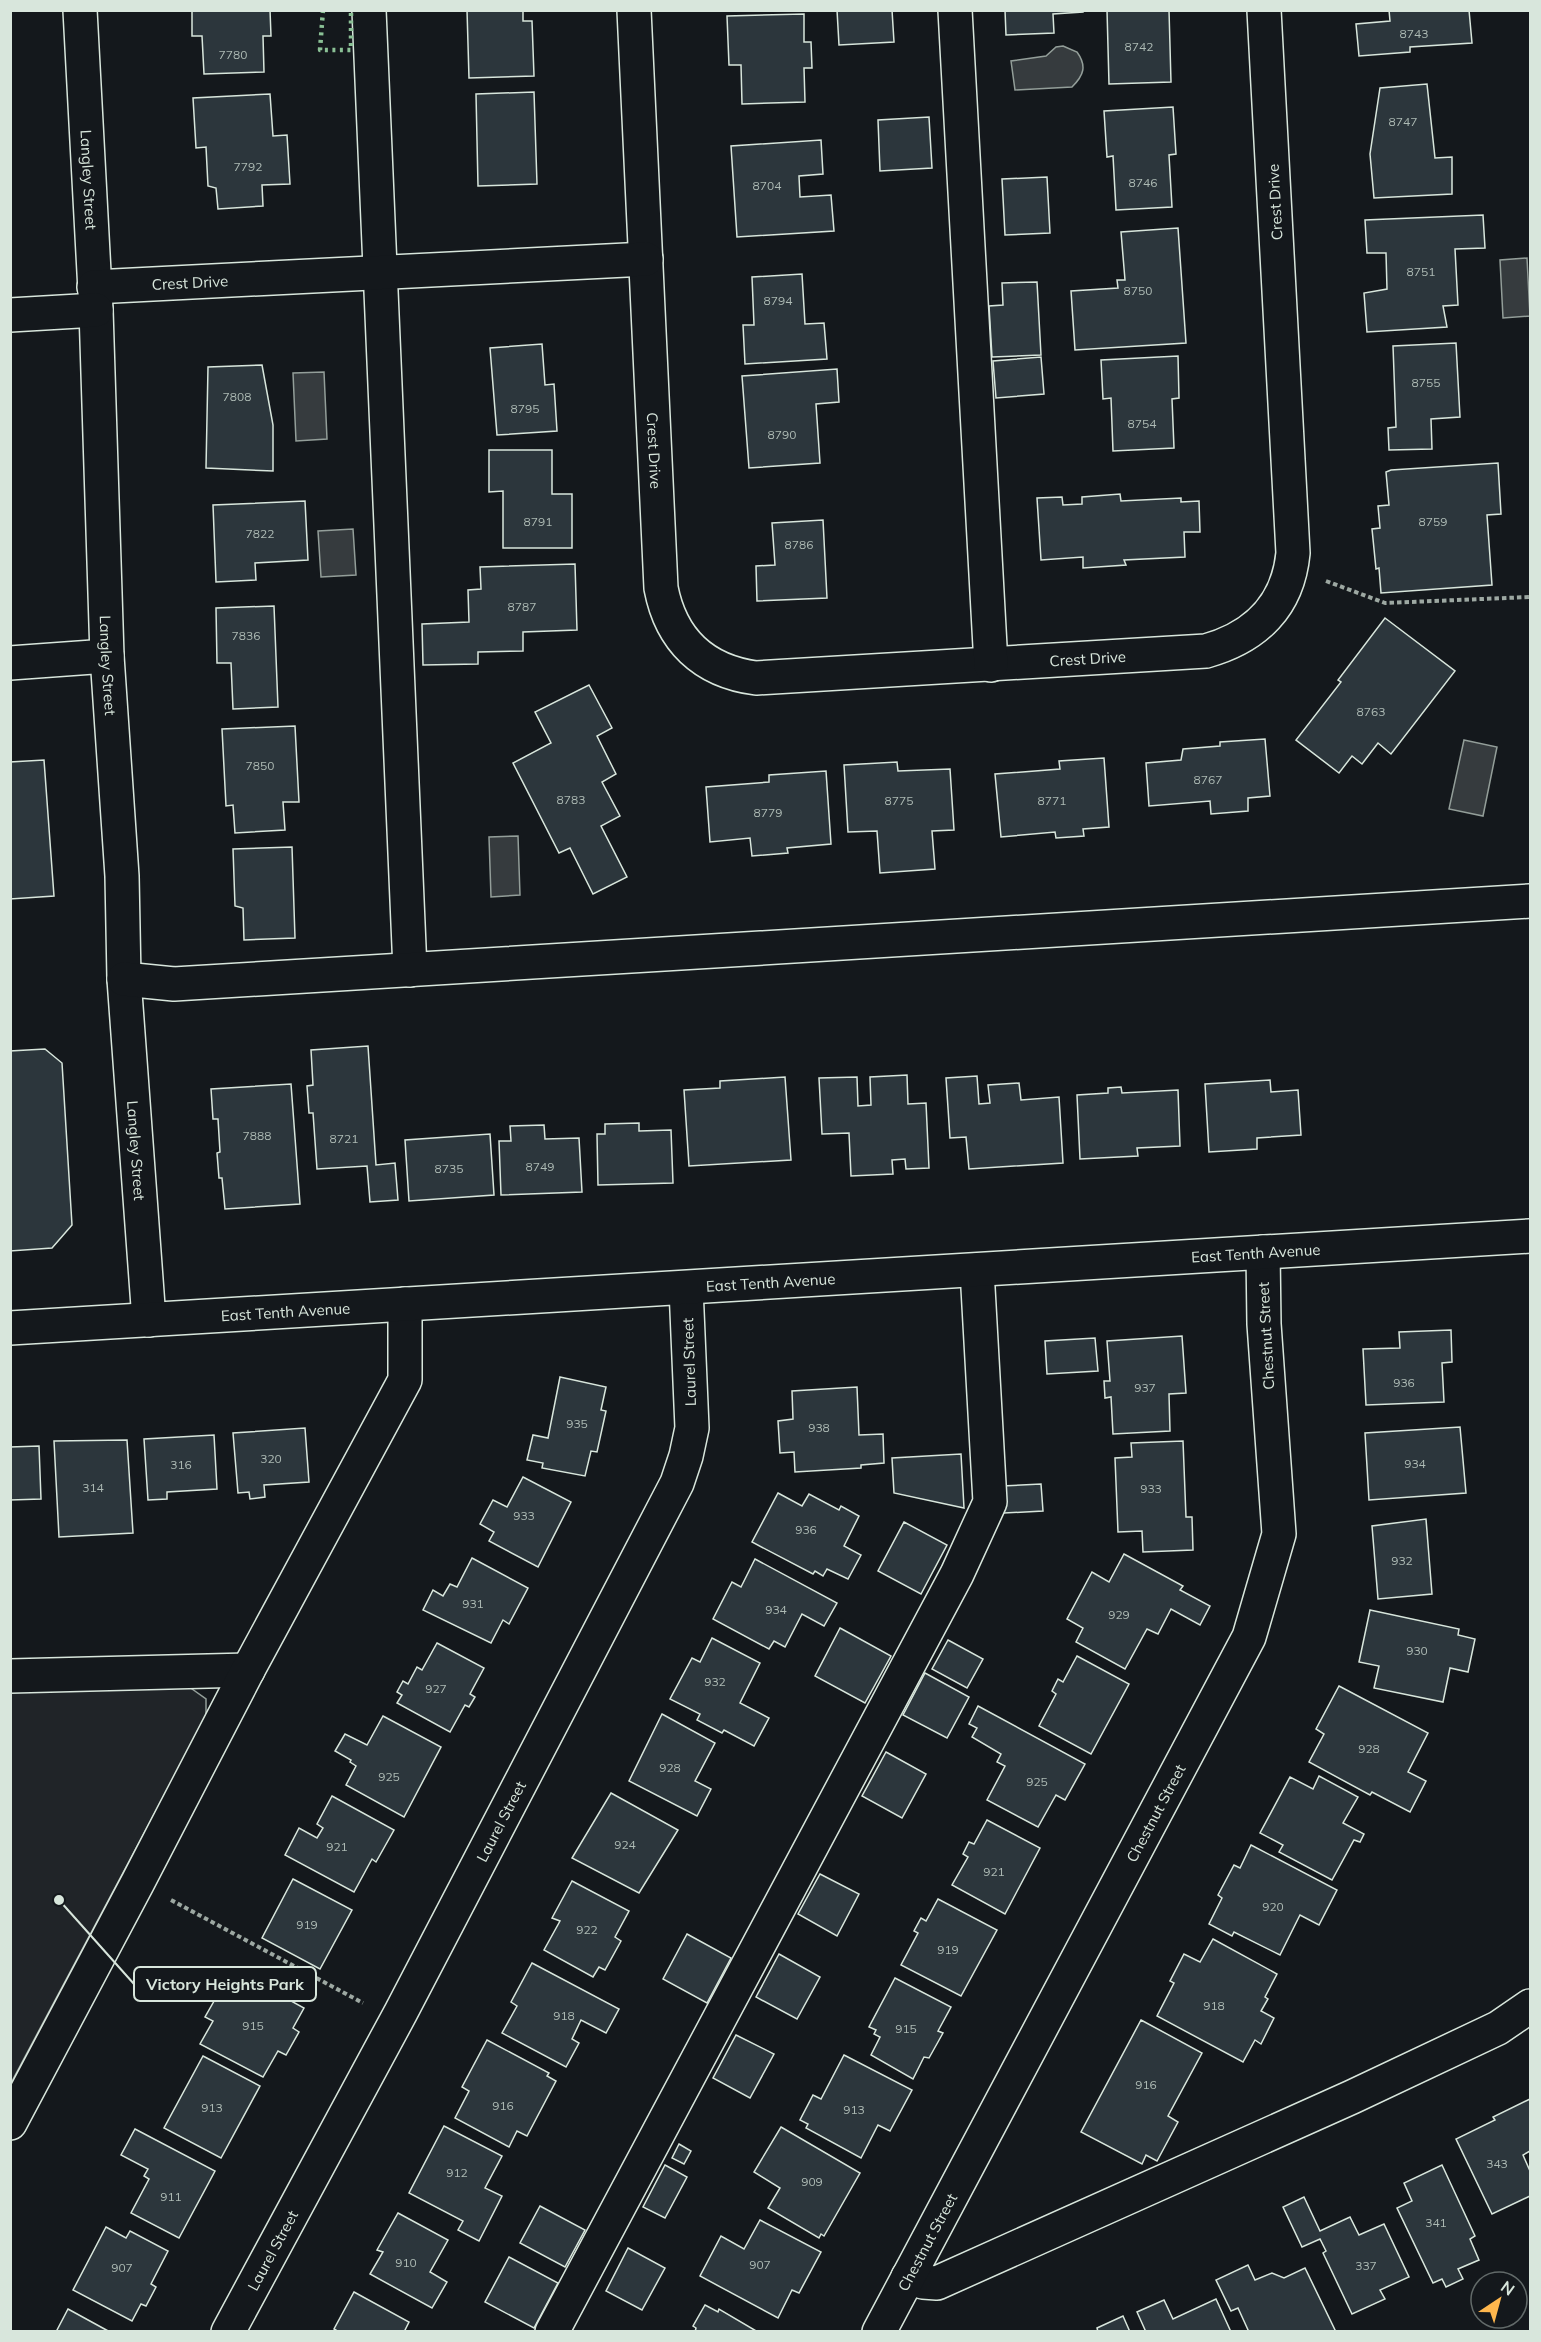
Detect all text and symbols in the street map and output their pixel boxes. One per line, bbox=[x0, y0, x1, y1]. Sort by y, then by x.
house number: 8743 bbox=[1400, 26, 1428, 41]
house number: 8742 bbox=[1125, 39, 1153, 54]
house number: 7780 bbox=[219, 47, 247, 62]
house number: 8747 bbox=[1389, 114, 1417, 129]
street label: Langley Street bbox=[77, 129, 101, 230]
house number: 7792 bbox=[234, 159, 262, 174]
street label: Crest Drive bbox=[1264, 163, 1286, 241]
house number: 8746 bbox=[1129, 175, 1157, 190]
house number: 8704 bbox=[753, 178, 781, 193]
house number: 8751 bbox=[1407, 264, 1435, 279]
street label: Crest Drive bbox=[151, 271, 229, 294]
house number: 8750 bbox=[1124, 283, 1152, 298]
house number: 8794 bbox=[764, 293, 792, 308]
house number: 8755 bbox=[1412, 375, 1440, 390]
house number: 7808 bbox=[223, 389, 251, 404]
house number: 8795 bbox=[511, 401, 539, 416]
street label: Crest Drive bbox=[643, 412, 666, 489]
house number: 8754 bbox=[1128, 416, 1156, 431]
house number: 8790 bbox=[768, 427, 796, 442]
house number: 8791 bbox=[524, 514, 552, 529]
house number: 8759 bbox=[1419, 514, 1447, 529]
house number: 7822 bbox=[246, 526, 274, 541]
house number: 8786 bbox=[785, 537, 813, 552]
house number: 8787 bbox=[508, 599, 536, 614]
street label: Langley Street bbox=[96, 615, 121, 716]
house number: 7836 bbox=[232, 628, 260, 643]
street label: Crest Drive bbox=[1049, 646, 1126, 670]
house number: 8763 bbox=[1357, 704, 1385, 719]
house number: 7850 bbox=[246, 758, 274, 773]
house number: 8767 bbox=[1194, 772, 1222, 787]
house number: 8783 bbox=[557, 792, 585, 807]
house number: 8775 bbox=[885, 793, 913, 808]
house number: 8771 bbox=[1038, 793, 1066, 808]
house number: 8779 bbox=[754, 805, 782, 820]
street label: Langley Street bbox=[123, 1100, 150, 1201]
house number: 7888 bbox=[243, 1128, 271, 1143]
house number: 8721 bbox=[330, 1131, 358, 1146]
house number: 8749 bbox=[526, 1159, 554, 1174]
house number: 8735 bbox=[435, 1161, 463, 1176]
street label: East Tenth Avenue bbox=[1191, 1239, 1321, 1266]
street label: East Tenth Avenue bbox=[705, 1269, 836, 1295]
street label: Chestnut Street bbox=[1254, 1282, 1278, 1390]
street label: East Tenth Avenue bbox=[220, 1298, 351, 1325]
street label: Laurel Street bbox=[678, 1318, 700, 1406]
house number: 936 bbox=[1393, 1375, 1415, 1390]
house number: 937 bbox=[1134, 1380, 1156, 1395]
house number: 935 bbox=[566, 1416, 588, 1431]
house number: 938 bbox=[808, 1420, 830, 1435]
house number: 320 bbox=[260, 1451, 282, 1466]
house number: 934 bbox=[1404, 1456, 1426, 1471]
house number: 316 bbox=[170, 1457, 192, 1472]
house number: 314 bbox=[82, 1480, 104, 1495]
house number: 933 bbox=[1140, 1481, 1162, 1496]
house number: 933 bbox=[513, 1508, 535, 1523]
house number: 936 bbox=[795, 1522, 817, 1537]
house number: 932 bbox=[1391, 1553, 1413, 1568]
house number: 931 bbox=[462, 1596, 484, 1611]
house number: 934 bbox=[765, 1602, 787, 1617]
house number: 929 bbox=[1108, 1607, 1130, 1622]
house number: 930 bbox=[1406, 1643, 1428, 1658]
house number: 932 bbox=[704, 1674, 726, 1689]
house number: 927 bbox=[425, 1681, 447, 1696]
house number: 928 bbox=[1358, 1741, 1380, 1756]
house number: 928 bbox=[659, 1760, 681, 1775]
street label: Chestnut Street bbox=[1122, 1761, 1189, 1865]
house number: 925 bbox=[378, 1769, 400, 1784]
house number: 925 bbox=[1026, 1774, 1048, 1789]
street label: Laurel Street bbox=[472, 1778, 529, 1865]
house number: 924 bbox=[614, 1837, 636, 1852]
house number: 921 bbox=[326, 1839, 348, 1854]
house number: 921 bbox=[983, 1864, 1005, 1879]
house number: 920 bbox=[1262, 1899, 1284, 1914]
house number: 919 bbox=[296, 1917, 318, 1932]
house number: 922 bbox=[576, 1922, 598, 1937]
house number: 919 bbox=[937, 1942, 959, 1957]
callout: Victory Heights Park bbox=[134, 1967, 316, 2001]
text: Victory Heights Park bbox=[145, 1974, 305, 1994]
house number: 918 bbox=[1203, 1998, 1225, 2013]
house number: 918 bbox=[553, 2008, 575, 2023]
house number: 915 bbox=[242, 2018, 264, 2033]
house number: 915 bbox=[895, 2021, 917, 2036]
house number: 916 bbox=[1135, 2077, 1157, 2092]
house number: 916 bbox=[492, 2098, 514, 2113]
house number: 913 bbox=[201, 2100, 223, 2115]
house number: 913 bbox=[843, 2102, 865, 2117]
house number: 343 bbox=[1486, 2156, 1508, 2171]
house number: 912 bbox=[446, 2165, 468, 2180]
house number: 909 bbox=[801, 2174, 823, 2189]
house number: 911 bbox=[160, 2189, 182, 2204]
street label: Chestnut Street bbox=[893, 2190, 961, 2294]
street label: Laurel Street bbox=[243, 2207, 302, 2294]
house number: 341 bbox=[1425, 2215, 1447, 2230]
house number: 910 bbox=[395, 2255, 417, 2270]
house number: 907 bbox=[749, 2257, 771, 2272]
house number: 337 bbox=[1355, 2258, 1377, 2273]
house number: 907 bbox=[111, 2260, 133, 2275]
north arrow bbox=[1469, 2270, 1529, 2330]
text: N bbox=[1497, 2276, 1519, 2300]

